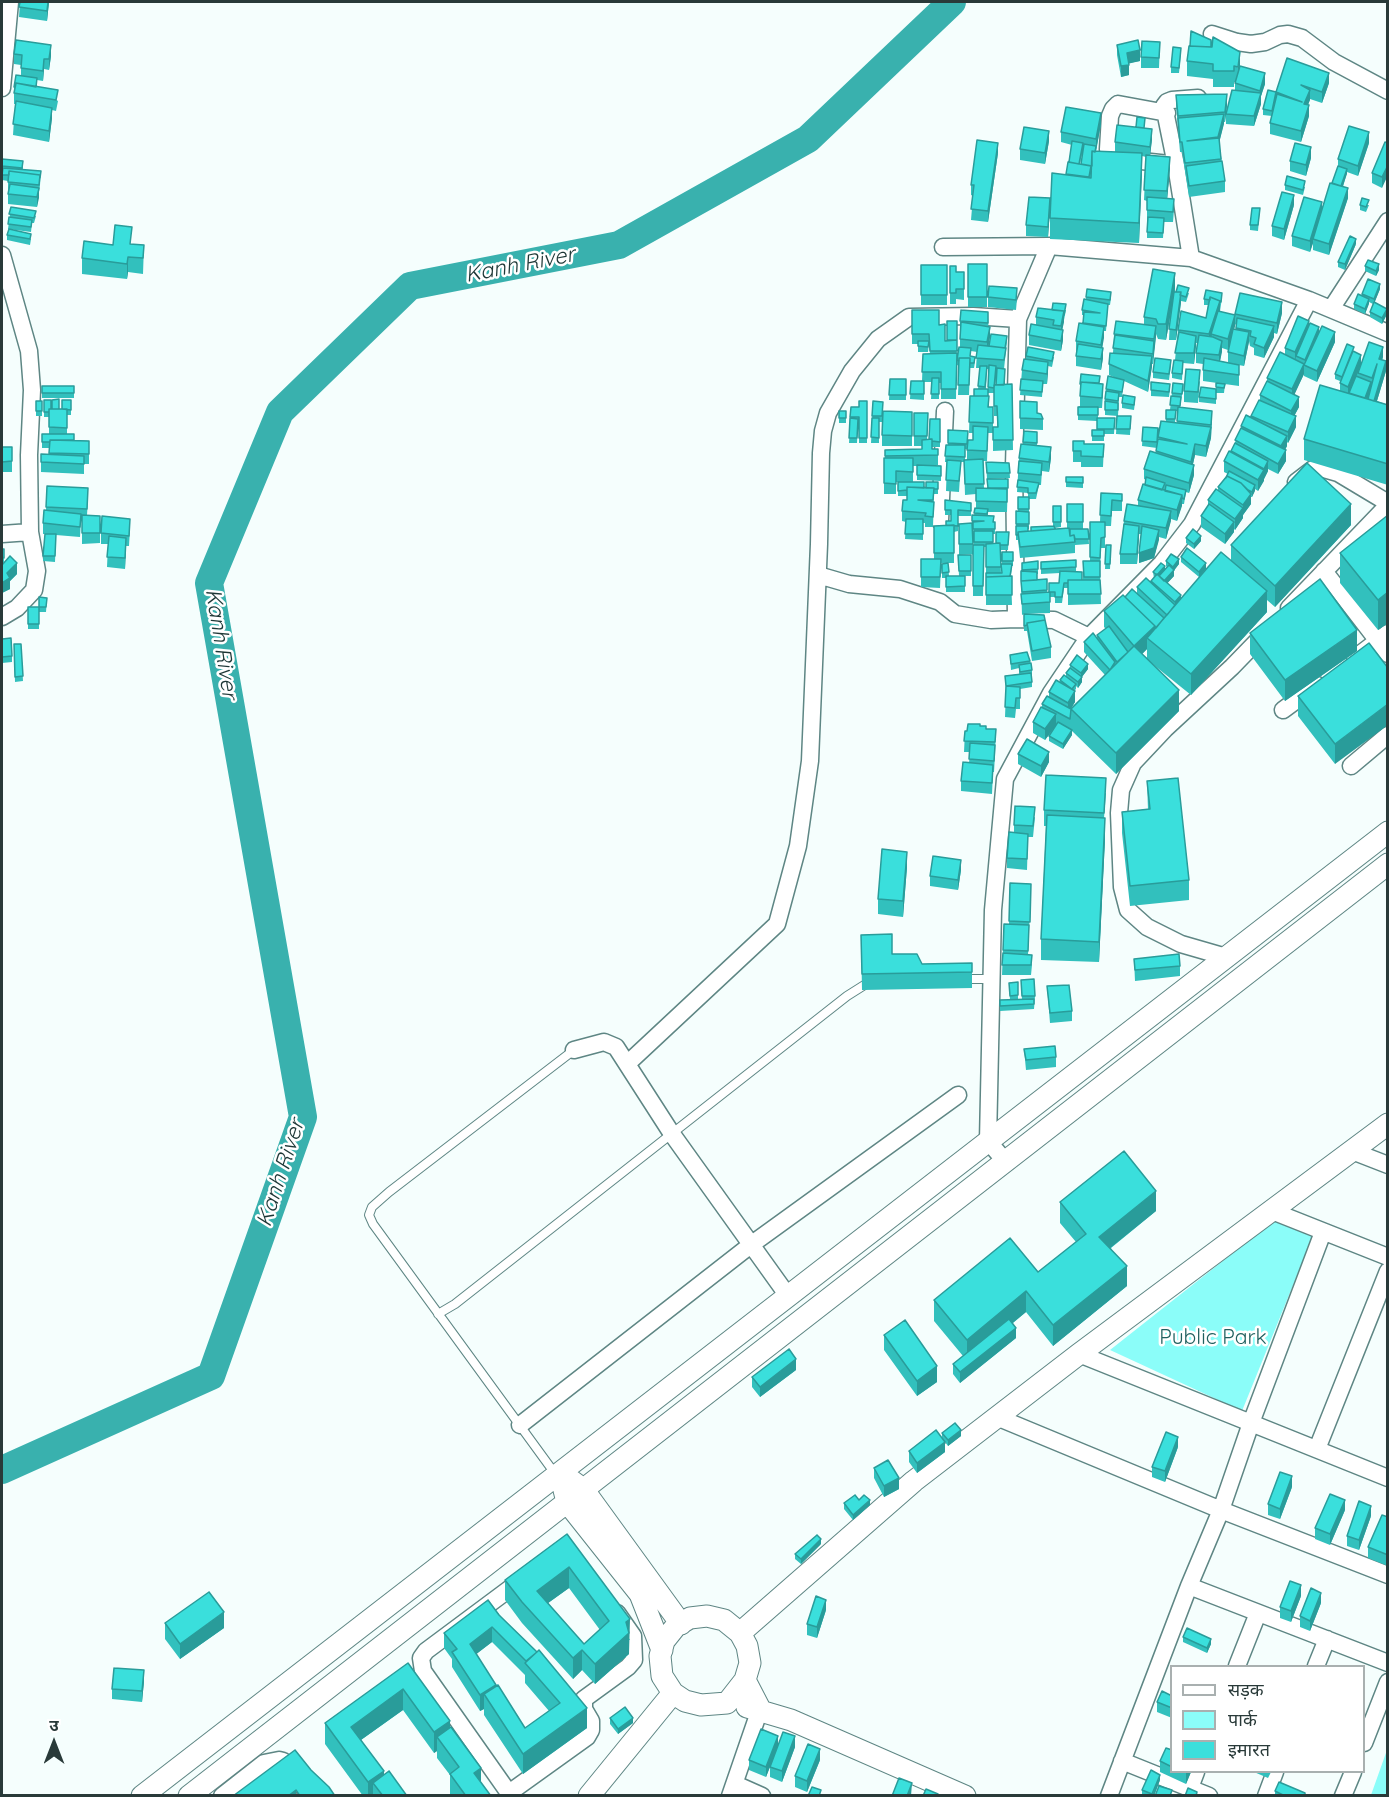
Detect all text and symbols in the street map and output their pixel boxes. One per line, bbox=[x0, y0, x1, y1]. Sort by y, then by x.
water label: Kanh River bbox=[463, 241, 577, 289]
water label: Kanh River bbox=[199, 587, 243, 701]
water label: Kanh River bbox=[251, 1116, 311, 1230]
park label: Public Park bbox=[1159, 1325, 1267, 1351]
legend bbox=[1170, 1665, 1365, 1773]
text: सड़क bbox=[1228, 1678, 1264, 1701]
text: पार्क bbox=[1228, 1708, 1257, 1731]
north arrow bbox=[24, 1713, 84, 1773]
text: उ bbox=[49, 1715, 59, 1735]
text: इमारत bbox=[1228, 1738, 1270, 1761]

